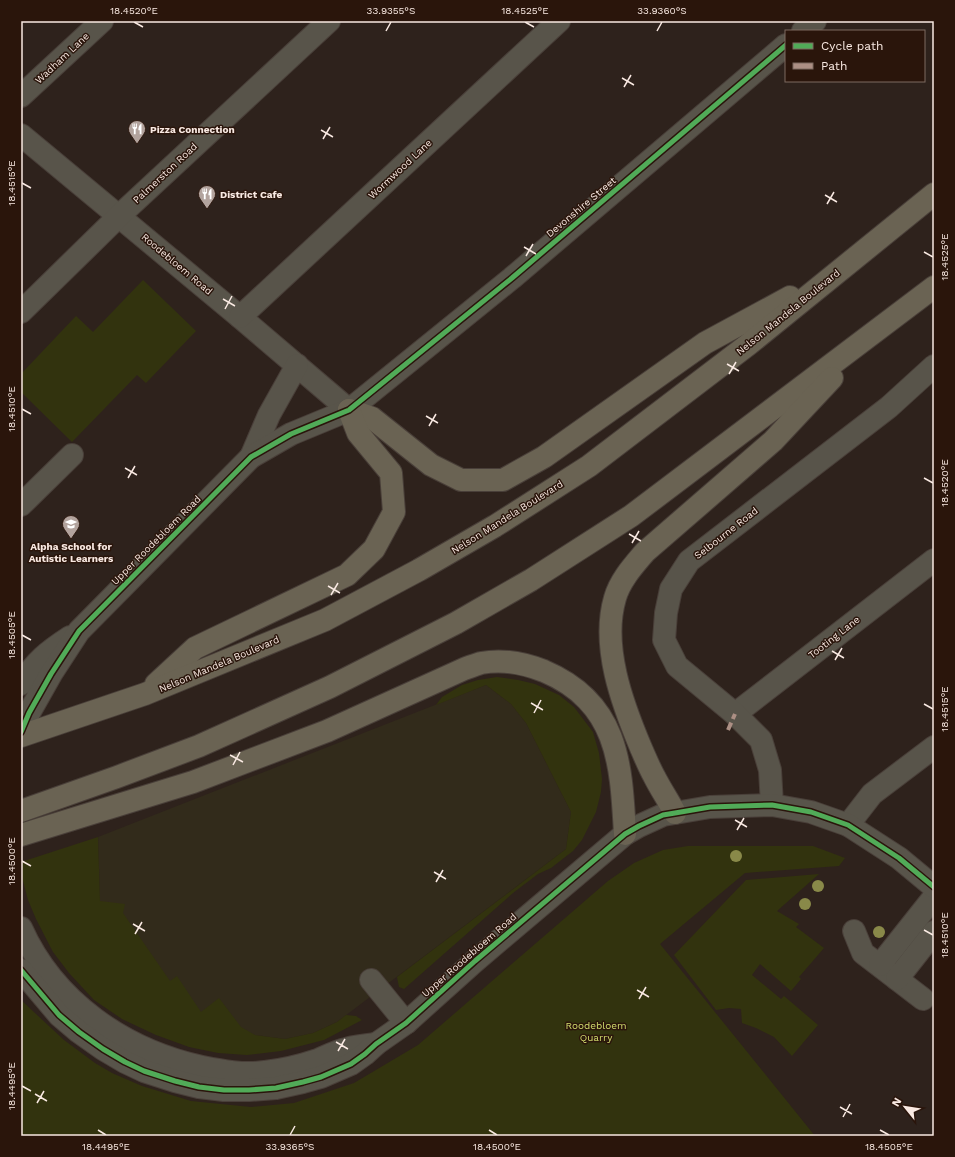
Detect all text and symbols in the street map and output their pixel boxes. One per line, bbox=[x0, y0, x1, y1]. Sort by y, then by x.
text: 18.4520°E bbox=[110, 5, 158, 16]
text: 33.9355°S bbox=[367, 5, 415, 16]
text: 18.4525°E bbox=[501, 5, 549, 16]
text: 33.9360°S bbox=[637, 5, 687, 16]
street label: Wadham Lane bbox=[33, 30, 91, 86]
legend bbox=[785, 30, 925, 82]
text: Cycle path bbox=[821, 39, 883, 53]
text: Path bbox=[821, 59, 847, 73]
restaurant icon: Pizza Connection bbox=[127, 119, 147, 144]
place label: Pizza Connection bbox=[150, 124, 235, 135]
street label: Wormwood Lane bbox=[366, 137, 434, 201]
street label: Palmerston Road bbox=[131, 141, 199, 205]
text: 18.4515°E bbox=[6, 160, 17, 206]
street label: Devonshire Street bbox=[544, 174, 619, 239]
restaurant icon: District Cafe bbox=[197, 184, 217, 209]
place label: District Cafe bbox=[220, 189, 283, 200]
street label: Roodebloem Road bbox=[139, 231, 215, 297]
text: 18.4525°E bbox=[939, 233, 950, 281]
street label: Nelson Mandela Boulevard bbox=[734, 267, 842, 357]
text: 18.4510°E bbox=[6, 386, 17, 432]
text: 18.4520°E bbox=[939, 459, 950, 507]
street label: Nelson Mandela Boulevard bbox=[449, 478, 565, 556]
street label: Upper Roodebloem Road bbox=[109, 493, 203, 587]
street label: Selbourne Road bbox=[692, 505, 760, 561]
school or university icon: Alpha School for Autistic Learners bbox=[61, 514, 81, 539]
place label: Alpha School for Autistic Learners bbox=[29, 541, 114, 564]
text: 18.4505°E bbox=[6, 611, 17, 659]
street label: Tooting Lane bbox=[806, 613, 862, 660]
street label: Nelson Mandela Boulevard bbox=[157, 634, 281, 694]
text: 18.4515°E bbox=[939, 686, 950, 732]
text: 18.4500°E bbox=[6, 837, 17, 885]
street label: Upper Roodebloem Road bbox=[420, 911, 518, 999]
text: 18.4510°E bbox=[939, 912, 950, 958]
park label: Roodebloem Quarry bbox=[565, 1020, 627, 1043]
text: 18.4495°E bbox=[6, 1062, 17, 1110]
north arrow bbox=[885, 1087, 925, 1127]
text: N bbox=[889, 1095, 904, 1109]
text: 18.4495°E bbox=[82, 1141, 130, 1152]
text: 33.9365°S bbox=[265, 1141, 315, 1152]
text: 18.4500°E bbox=[473, 1141, 521, 1152]
text: 18.4505°E bbox=[865, 1141, 913, 1152]

